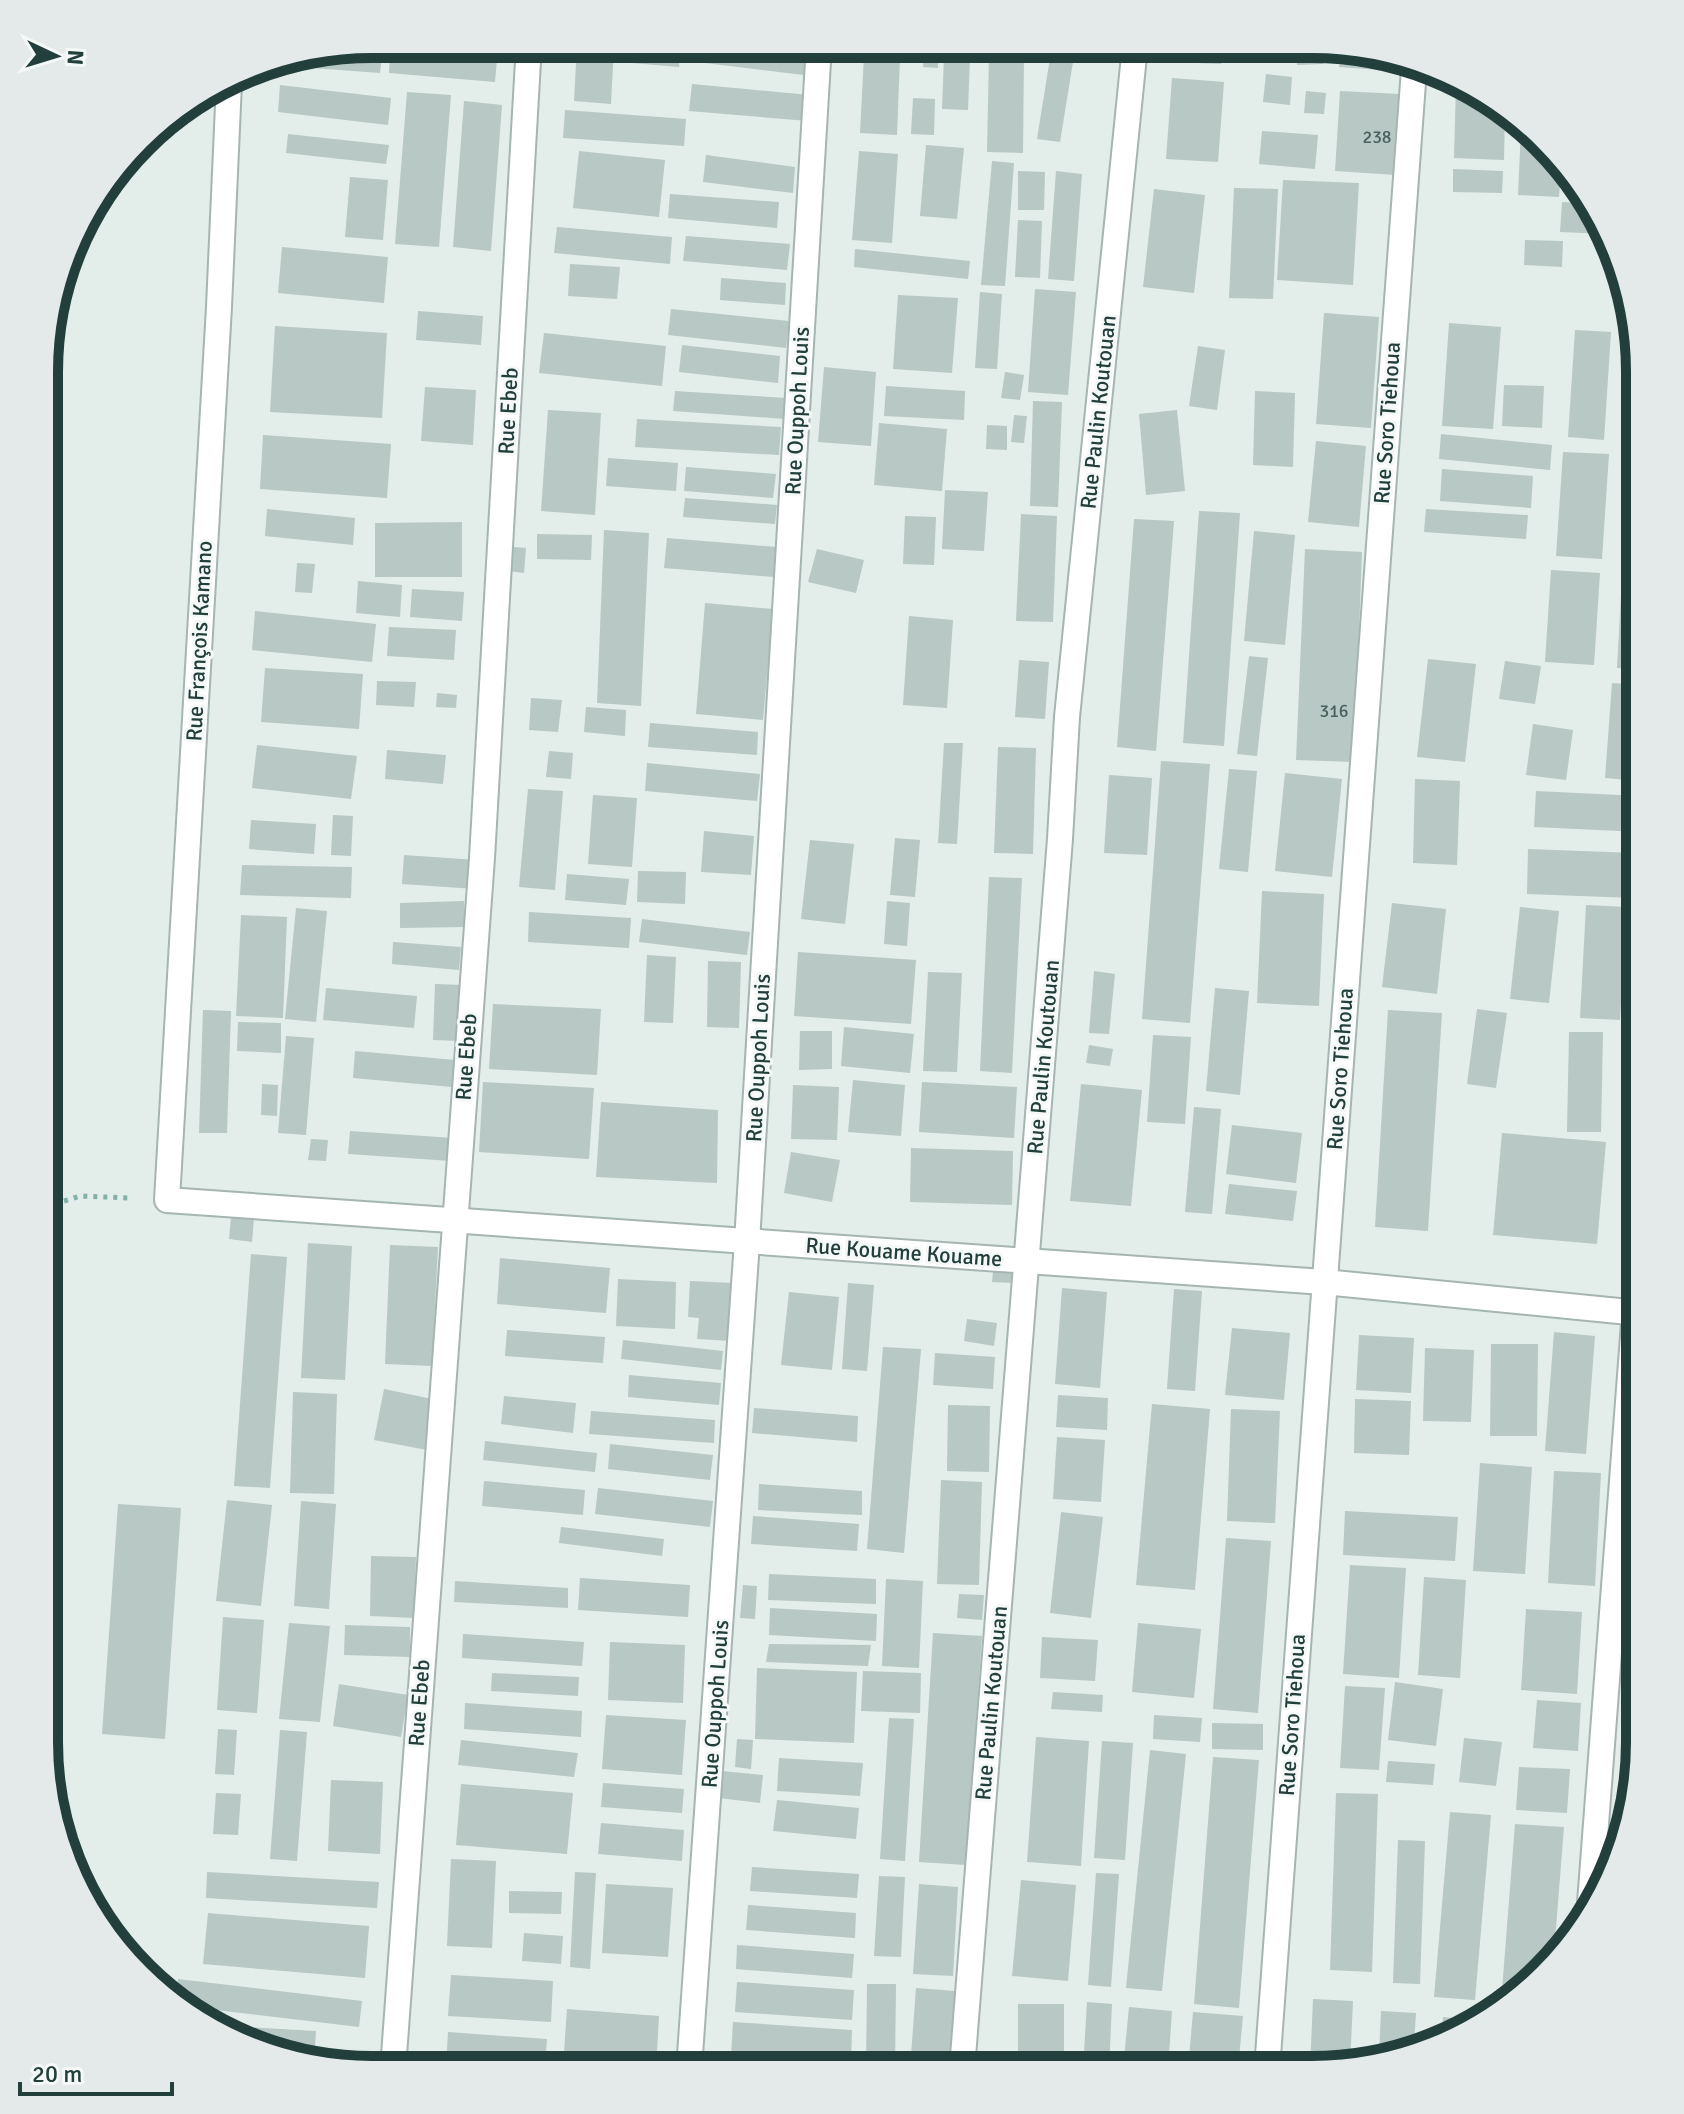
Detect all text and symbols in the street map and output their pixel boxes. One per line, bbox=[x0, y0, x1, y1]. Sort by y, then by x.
north arrow bbox=[16, 16, 96, 96]
text: N bbox=[61, 49, 89, 66]
house number: 238 bbox=[1362, 126, 1392, 148]
street label: Rue Paulin Koutouan bbox=[1074, 313, 1122, 511]
street label: Rue Ouppoh Louis bbox=[779, 326, 815, 496]
street label: Rue Soro Tiehoua bbox=[1368, 341, 1406, 505]
street label: Rue Ebeb bbox=[492, 367, 524, 455]
street label: Rue François Kamano bbox=[180, 540, 218, 742]
house number: 316 bbox=[1319, 700, 1349, 722]
street label: Rue Paulin Koutouan bbox=[1021, 959, 1065, 1155]
street label: Rue Ouppoh Louis bbox=[740, 973, 776, 1143]
street label: Rue Soro Tiehoua bbox=[1321, 987, 1359, 1151]
street label: Rue Ebeb bbox=[449, 1013, 483, 1101]
street label: Rue Kouame Kouame bbox=[805, 1232, 1003, 1272]
street label: Rue Paulin Koutouan bbox=[969, 1605, 1013, 1801]
street label: Rue Ouppoh Louis bbox=[696, 1619, 734, 1789]
street label: Rue Soro Tiehoua bbox=[1273, 1633, 1311, 1797]
street label: Rue Ebeb bbox=[402, 1659, 436, 1747]
scale bar bbox=[20, 2046, 172, 2096]
text: 20 m bbox=[32, 2059, 82, 2089]

